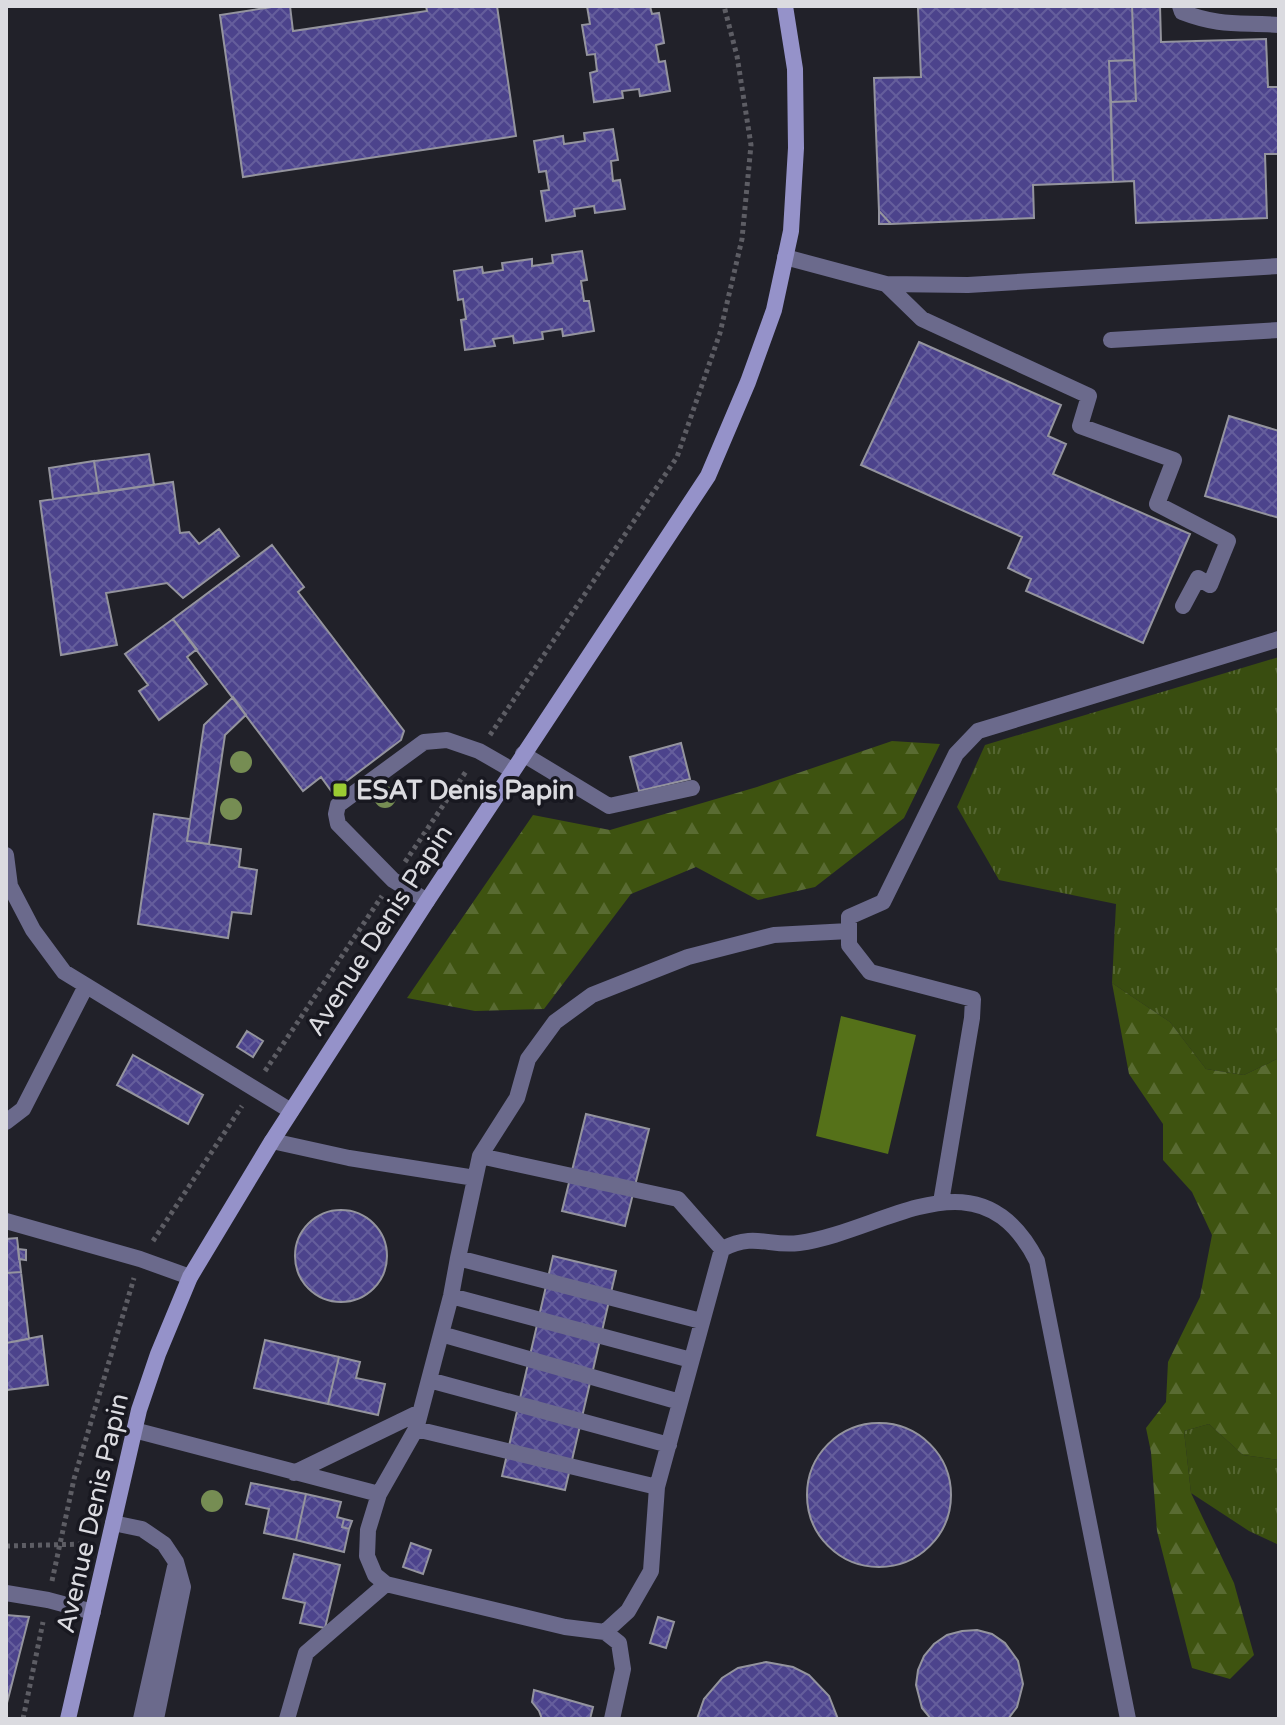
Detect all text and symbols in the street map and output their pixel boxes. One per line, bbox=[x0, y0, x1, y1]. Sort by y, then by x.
place label: ESAT Denis Papin bbox=[356, 775, 574, 806]
marker: ESAT Denis Papin bbox=[331, 781, 349, 799]
street label: Avenue Denis Papin bbox=[300, 819, 459, 1042]
street label: Avenue Denis Papin bbox=[50, 1390, 135, 1636]

